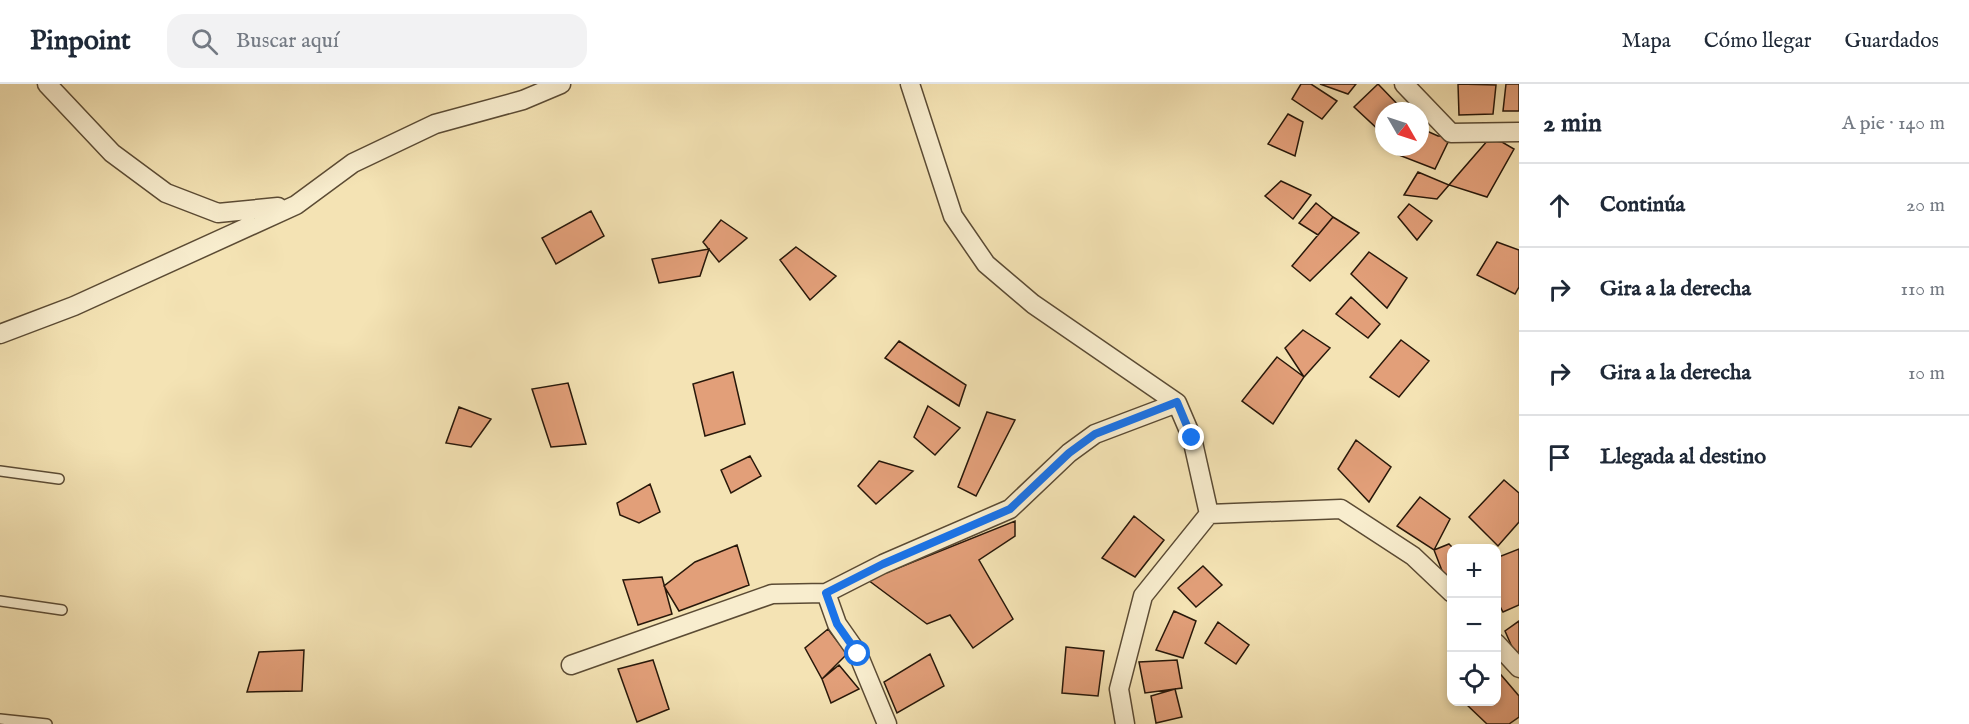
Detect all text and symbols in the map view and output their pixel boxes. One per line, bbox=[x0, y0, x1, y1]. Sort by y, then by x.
search box bbox=[167, 14, 587, 68]
text: Pinpoint bbox=[30, 24, 131, 59]
icon: search bbox=[188, 25, 221, 58]
text: Buscar aquí bbox=[236, 27, 339, 55]
text: Mapa bbox=[1622, 28, 1671, 55]
text: Cómo llegar bbox=[1704, 28, 1811, 55]
text: Guardados bbox=[1844, 28, 1939, 55]
north arrow bbox=[1375, 102, 1429, 156]
text: 2 min bbox=[1543, 107, 1602, 140]
text: A pie · 140 m bbox=[1842, 111, 1945, 136]
icon: ahead bbox=[1543, 189, 1576, 222]
text: Continúa bbox=[1600, 191, 1685, 219]
text: 20 m bbox=[1906, 193, 1945, 218]
icon: right bbox=[1543, 273, 1576, 306]
text: Gira a la derecha bbox=[1600, 275, 1751, 303]
text: 110 m bbox=[1901, 277, 1945, 302]
icon: right bbox=[1543, 357, 1576, 390]
text: Gira a la derecha bbox=[1600, 359, 1751, 387]
text: 10 m bbox=[1908, 361, 1945, 386]
route end bbox=[1178, 424, 1204, 450]
icon: arrive bbox=[1543, 441, 1576, 474]
text: Llegada al destino bbox=[1600, 443, 1766, 471]
map controls bbox=[1447, 544, 1501, 706]
button: + bbox=[1447, 544, 1501, 598]
button: − bbox=[1447, 598, 1501, 652]
route start bbox=[844, 640, 870, 666]
button: locate bbox=[1447, 652, 1501, 706]

